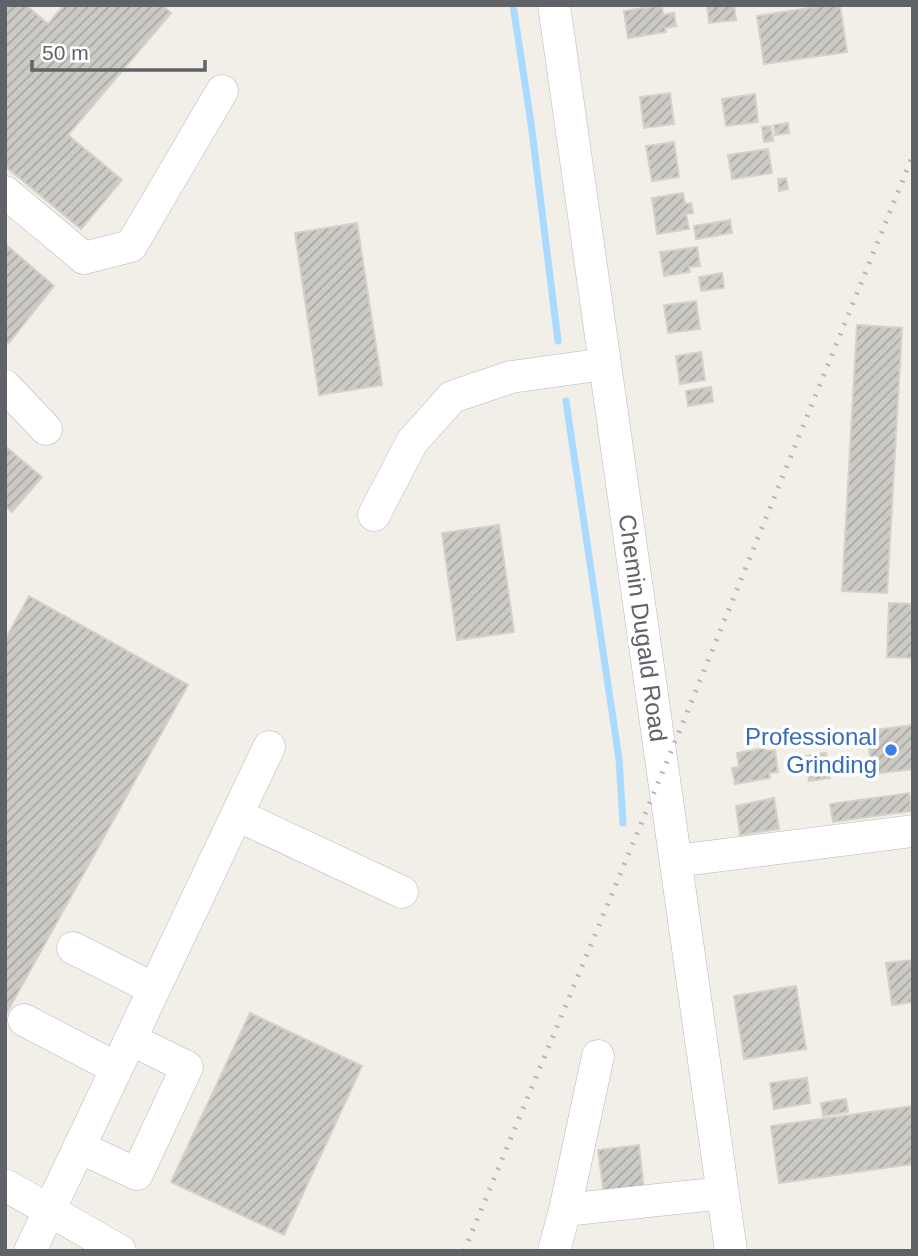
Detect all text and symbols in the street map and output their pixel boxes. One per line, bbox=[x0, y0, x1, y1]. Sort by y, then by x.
scale bar bbox=[32, 28, 205, 72]
text: 50 m bbox=[42, 41, 89, 64]
street label: Chemin Dugald Road bbox=[614, 513, 672, 743]
place label: Professional Grinding bbox=[745, 723, 877, 778]
marker: Professional Grinding bbox=[883, 742, 899, 758]

